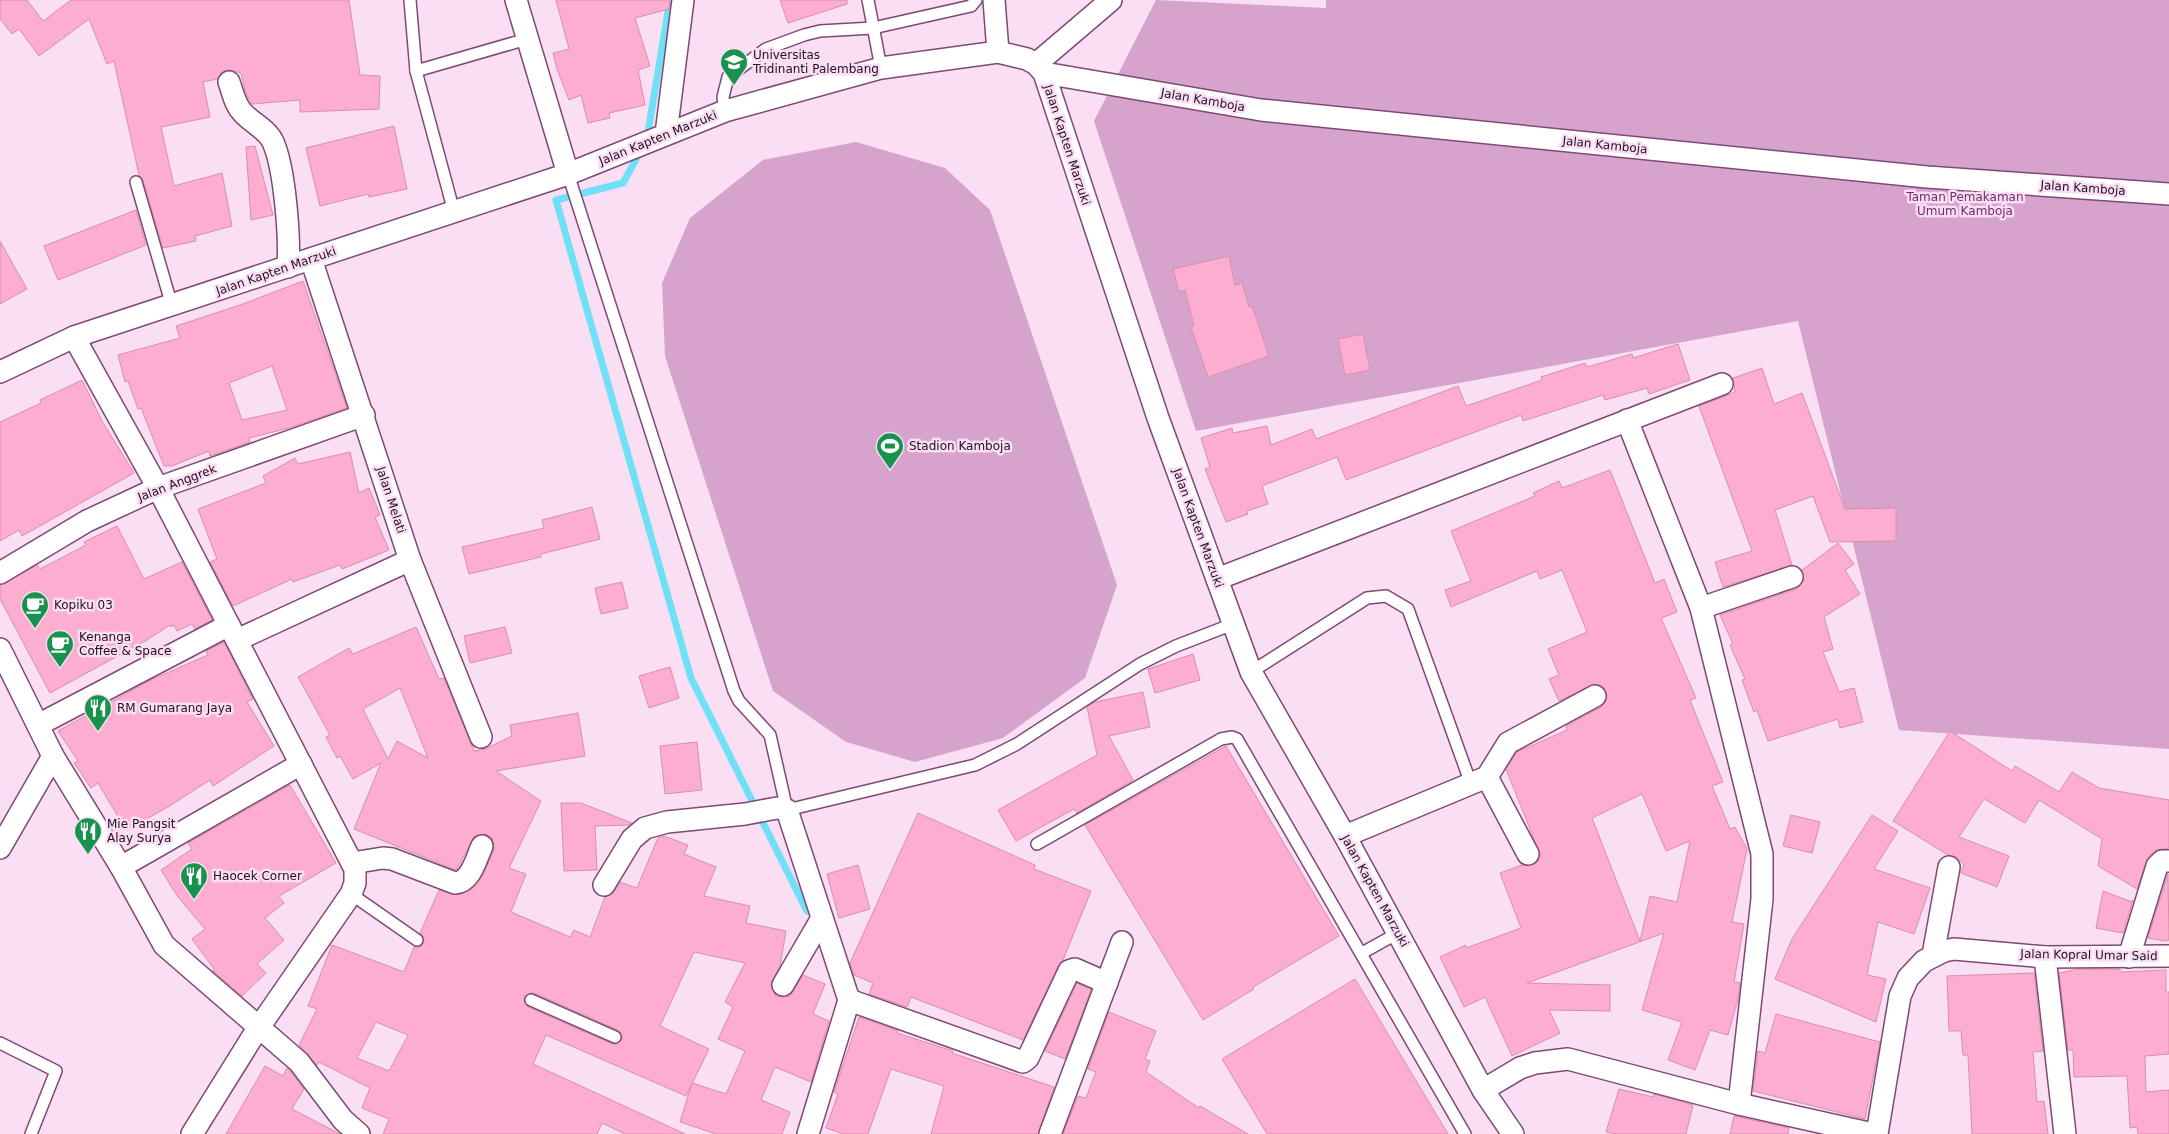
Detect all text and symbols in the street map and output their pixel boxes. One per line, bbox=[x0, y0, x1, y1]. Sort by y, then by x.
school or university icon: Universitas Tridinanti Palembang bbox=[719, 47, 749, 86]
place label: Universitas Tridinanti Palembang bbox=[752, 48, 879, 76]
street label: Jalan Kapten Marzuki bbox=[1041, 82, 1093, 207]
street label: Jalan Kamboja bbox=[1159, 86, 1246, 114]
street label: Jalan Kapten Marzuki bbox=[596, 108, 719, 168]
street label: Jalan Kamboja bbox=[1561, 133, 1648, 156]
street label: Jalan Kamboja bbox=[2039, 178, 2126, 198]
park label: Taman Pemakaman Umum Kamboja bbox=[1905, 190, 2024, 218]
street label: Jalan Kapten Marzuki bbox=[213, 244, 338, 298]
sports icon: Stadion Kamboja bbox=[875, 431, 905, 470]
place label: Stadion Kamboja bbox=[909, 439, 1011, 453]
street label: Jalan Anggrek bbox=[135, 462, 218, 505]
street label: Jalan Melati bbox=[373, 464, 408, 535]
street label: Jalan Kapten Marzuki bbox=[1170, 465, 1226, 590]
cafe icon: Kopiku 03 bbox=[20, 590, 50, 629]
place label: Kopiku 03 bbox=[54, 598, 113, 612]
cafe icon: Kenanga Coffee & Space bbox=[45, 629, 75, 668]
place label: Kenanga Coffee & Space bbox=[79, 630, 171, 658]
restaurant icon: RM Gumarang Jaya bbox=[83, 693, 113, 732]
place label: RM Gumarang Jaya bbox=[117, 701, 232, 715]
restaurant icon: Mie Pangsit Alay Surya bbox=[73, 816, 103, 855]
place label: Mie Pangsit Alay Surya bbox=[107, 817, 176, 845]
street label: Jalan Kapten Marzuki bbox=[1338, 832, 1412, 949]
restaurant icon: Haocek Corner bbox=[179, 861, 209, 900]
place label: Haocek Corner bbox=[213, 869, 302, 883]
street label: Jalan Kopral Umar Said bbox=[2019, 947, 2158, 963]

